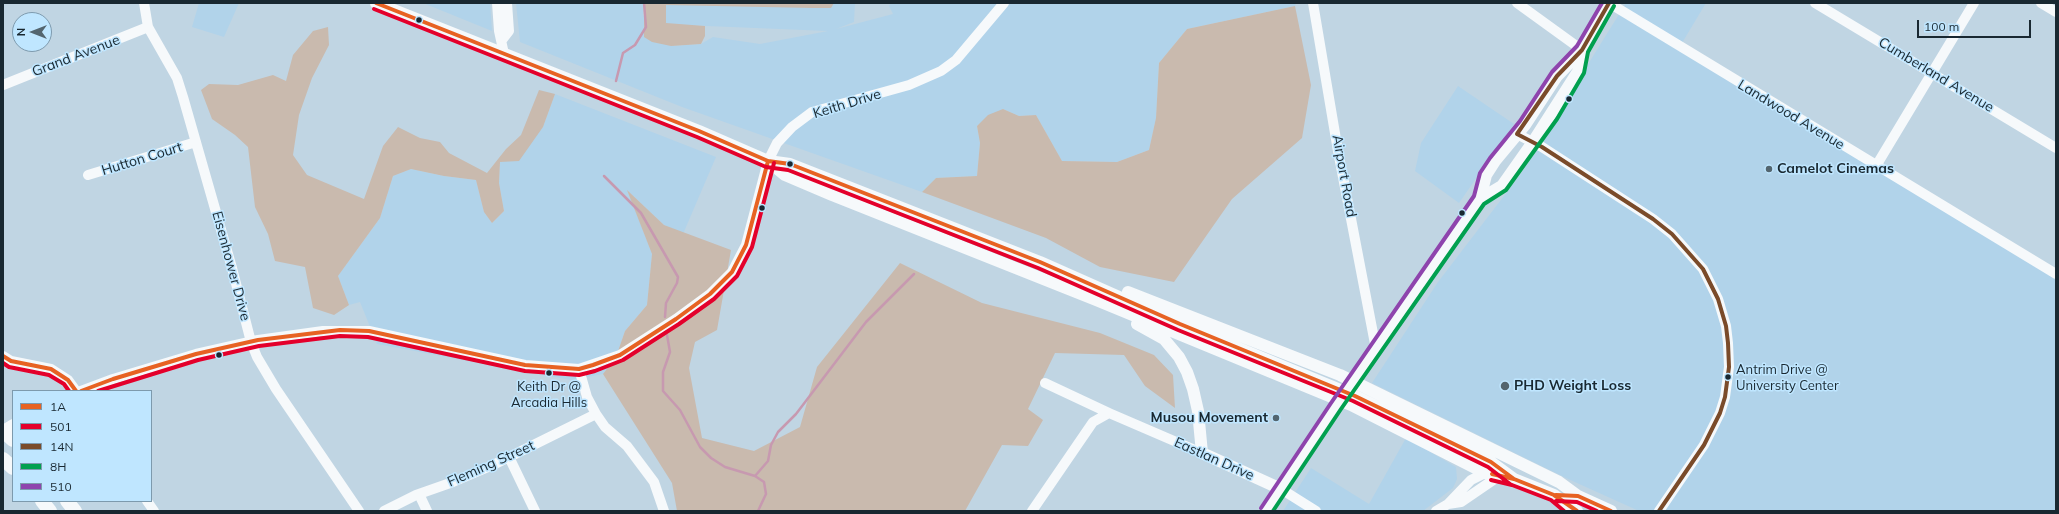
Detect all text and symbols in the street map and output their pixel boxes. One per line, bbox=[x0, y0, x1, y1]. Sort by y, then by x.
north arrow bbox=[12, 12, 52, 52]
scale bar bbox=[1919, 12, 2033, 38]
unlabelled marker bbox=[414, 15, 424, 25]
text: 100 m bbox=[1924, 19, 1959, 34]
text: N bbox=[14, 28, 28, 36]
street label: Grand Avenue bbox=[30, 32, 122, 80]
street label: Cumberland Avenue bbox=[1875, 34, 1997, 116]
street label: Landwood Avenue bbox=[1735, 77, 1847, 153]
street label: Keith Drive bbox=[811, 86, 883, 122]
unlabelled marker bbox=[1564, 94, 1574, 104]
street label: Airport Road bbox=[1328, 133, 1360, 219]
street label: Hutton Court bbox=[100, 139, 184, 179]
unlabelled marker bbox=[785, 159, 795, 169]
place label: Camelot Cinemas bbox=[1777, 161, 1894, 177]
marker: Camelot Cinemas bbox=[1764, 164, 1774, 174]
unlabelled marker bbox=[757, 203, 767, 213]
unlabelled marker bbox=[1457, 208, 1467, 218]
street label: Eisenhower Drive bbox=[208, 209, 254, 323]
unlabelled marker bbox=[214, 350, 224, 360]
place label: Antrim Drive @ University Center bbox=[1736, 362, 1839, 393]
marker: Keith Dr @ Arcadia Hills bbox=[544, 368, 554, 378]
marker: Antrim Drive @ University Center bbox=[1723, 372, 1733, 382]
place label: PHD Weight Loss bbox=[1514, 378, 1631, 394]
place label: Keith Dr @ Arcadia Hills bbox=[511, 379, 587, 410]
marker: PHD Weight Loss bbox=[1499, 380, 1511, 392]
legend bbox=[12, 390, 152, 502]
text: 1A bbox=[50, 399, 66, 414]
place label: Musou Movement bbox=[1151, 410, 1268, 426]
marker: Musou Movement bbox=[1271, 413, 1281, 423]
text: 501 bbox=[50, 419, 72, 434]
street label: Eastlan Drive bbox=[1171, 434, 1257, 484]
street label: Fleming Street bbox=[445, 437, 537, 491]
text: 14N bbox=[50, 439, 73, 454]
text: 8H bbox=[50, 459, 66, 474]
text: 510 bbox=[50, 479, 72, 494]

